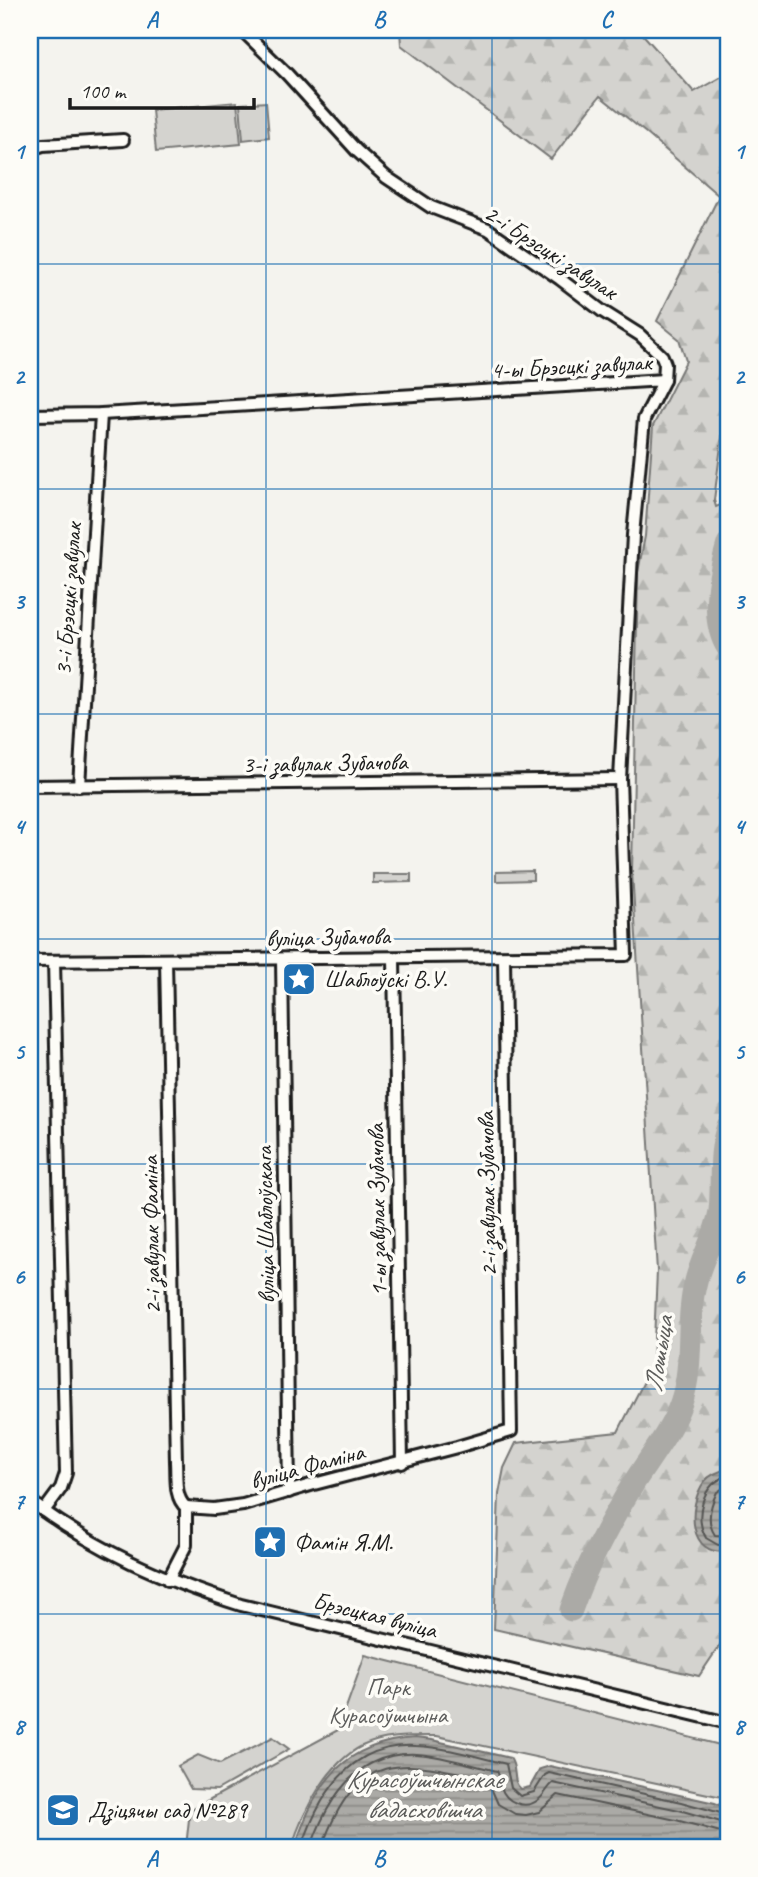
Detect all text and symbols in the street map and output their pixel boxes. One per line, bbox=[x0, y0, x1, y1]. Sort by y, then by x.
text: A bbox=[146, 5, 160, 34]
text: B bbox=[373, 5, 387, 34]
text: C bbox=[601, 5, 615, 34]
scale bar bbox=[70, 66, 254, 110]
text: 100 m bbox=[80, 78, 127, 104]
text: 1 bbox=[14, 137, 27, 166]
text: 1 bbox=[734, 137, 747, 166]
street label: 2-і Брэсцкі завулак bbox=[478, 198, 625, 308]
street label: 4-ы Брэсцкі завулак bbox=[490, 347, 654, 386]
text: 2 bbox=[14, 362, 27, 391]
text: 2 bbox=[734, 362, 747, 391]
street label: 3-і Брэсцкі завулак bbox=[48, 520, 89, 676]
text: 3 bbox=[14, 587, 27, 616]
text: 3 bbox=[734, 587, 747, 616]
street label: 3-і завулак Зубачова bbox=[242, 747, 409, 780]
text: 4 bbox=[14, 812, 27, 841]
text: 4 bbox=[734, 812, 747, 841]
street label: вуліца Зубачова bbox=[266, 921, 391, 953]
place icon: Шаблоўскі В.У. bbox=[280, 960, 318, 998]
place label: Шаблоўскі В.У. bbox=[324, 964, 447, 994]
text: 5 bbox=[14, 1037, 26, 1066]
text: 5 bbox=[734, 1037, 746, 1066]
street label: 2-і завулак Зубачова bbox=[471, 1110, 504, 1277]
street label: 1-ы завулак Зубачова bbox=[360, 1122, 395, 1297]
street label: вуліца Шаблоўскага bbox=[249, 1145, 281, 1304]
street label: 2-і завулак Фаміна bbox=[135, 1154, 168, 1314]
text: 6 bbox=[14, 1262, 27, 1291]
text: 6 bbox=[734, 1262, 747, 1291]
water label: Лошыца bbox=[636, 1312, 681, 1394]
street label: вуліца Фаміна bbox=[247, 1436, 369, 1496]
text: 7 bbox=[14, 1487, 27, 1516]
text: 7 bbox=[734, 1487, 747, 1516]
place icon: Фамін Я.М. bbox=[251, 1523, 289, 1561]
place label: Фамін Я.М. bbox=[294, 1527, 393, 1557]
street label: Брэсцкая вуліца bbox=[310, 1585, 441, 1645]
park label: Парк Курасоўшчына bbox=[329, 1672, 449, 1730]
text: 8 bbox=[14, 1712, 27, 1741]
text: 8 bbox=[734, 1712, 747, 1741]
water label: Курасоўшчынскае вадасховішча bbox=[346, 1763, 505, 1826]
school or university icon: Дзіцячы сад №289 bbox=[44, 1791, 82, 1829]
place label: Дзіцячы сад №289 bbox=[88, 1795, 249, 1826]
text: A bbox=[146, 1844, 160, 1873]
text: B bbox=[373, 1844, 387, 1873]
text: C bbox=[601, 1844, 615, 1873]

